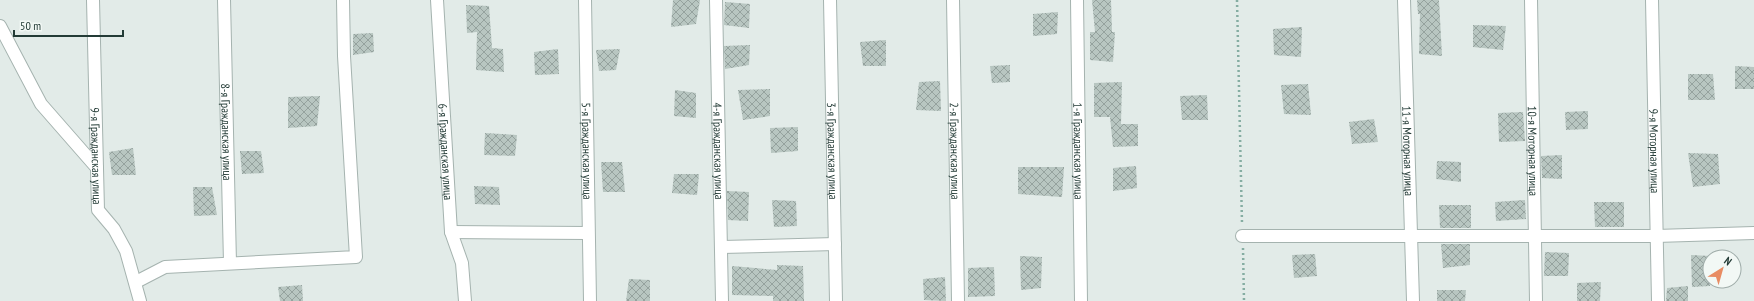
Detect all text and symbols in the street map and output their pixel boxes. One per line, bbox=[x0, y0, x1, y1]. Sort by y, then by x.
scale bar bbox=[14, 12, 123, 38]
text: 50 m bbox=[20, 18, 41, 33]
street label: 8-я Гражданская улица bbox=[218, 83, 236, 181]
street label: 5-я Гражданская улица bbox=[579, 102, 596, 200]
street label: 4-я Гражданская улица bbox=[711, 102, 727, 200]
street label: 3-я Гражданская улица bbox=[825, 102, 841, 200]
street label: 2-я Гражданская улица bbox=[947, 102, 964, 200]
street label: 1-я Гражданская улица bbox=[1071, 102, 1087, 200]
street label: 6-я Гражданская улица bbox=[436, 103, 457, 201]
street label: 11-я Моторная улица bbox=[1400, 106, 1417, 196]
street label: 10-я Моторная улица bbox=[1525, 106, 1542, 196]
street label: 9-я Гражданская улица bbox=[88, 107, 105, 205]
street label: 9-я Моторная улица bbox=[1647, 108, 1663, 194]
north arrow bbox=[1702, 249, 1742, 289]
text: N bbox=[1721, 254, 1735, 268]

